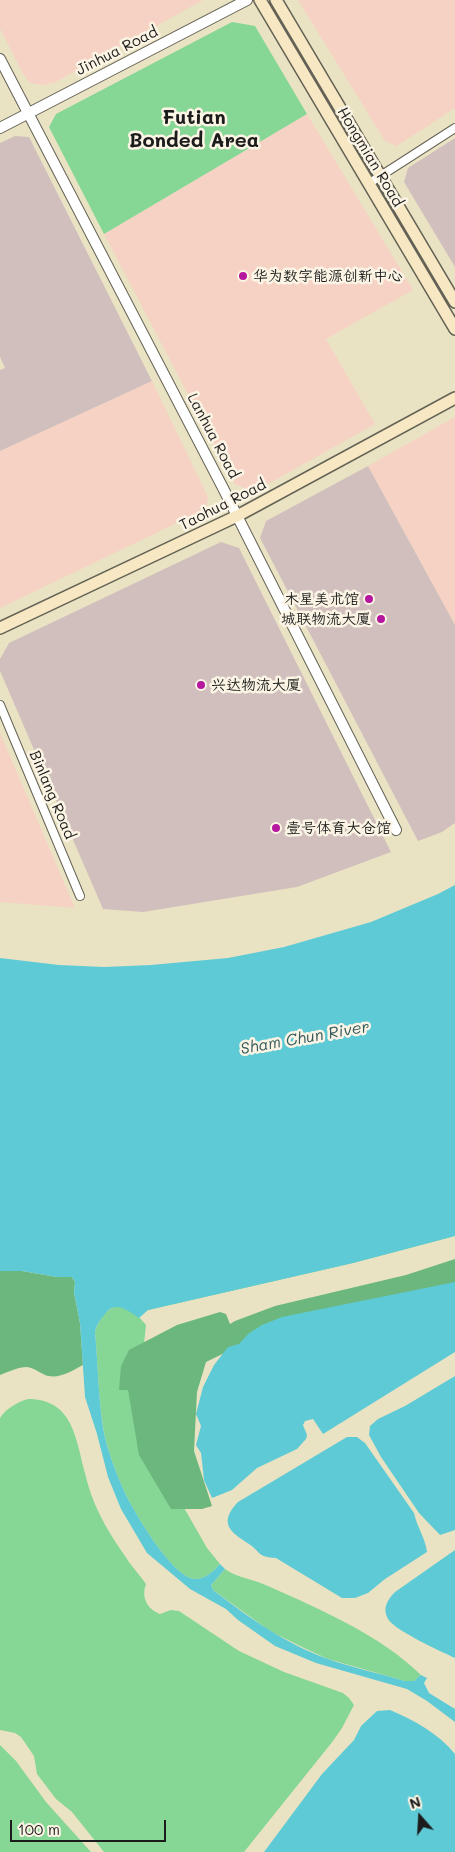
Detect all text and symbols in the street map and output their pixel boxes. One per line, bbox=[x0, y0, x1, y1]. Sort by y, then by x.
street label: Jinhua Road bbox=[73, 23, 161, 79]
street label: Hongmian Road bbox=[333, 104, 407, 210]
district label: Futian Bonded Area bbox=[129, 106, 259, 153]
place label: 华为数字能源创新中心 bbox=[253, 267, 403, 285]
marker: 华为数字能源创新中心 bbox=[237, 270, 249, 282]
street label: Lanhua Road bbox=[183, 390, 243, 482]
street label: Taohua Road bbox=[177, 475, 269, 535]
place label: 木星美术馆 bbox=[284, 590, 359, 608]
marker: 木星美术馆 bbox=[363, 593, 375, 605]
place label: 城联物流大厦 bbox=[281, 610, 371, 628]
marker: 城联物流大厦 bbox=[375, 613, 387, 625]
place label: 兴达物流大厦 bbox=[211, 676, 301, 694]
marker: 兴达物流大厦 bbox=[195, 679, 207, 691]
street label: Binlang Road bbox=[25, 748, 79, 842]
place label: 壹号体育大仓馆 bbox=[286, 819, 391, 837]
marker: 壹号体育大仓馆 bbox=[270, 822, 282, 834]
water label: Sham Chun River bbox=[239, 1017, 371, 1059]
north arrow bbox=[395, 1792, 445, 1842]
text: N bbox=[407, 1792, 423, 1813]
scale bar bbox=[12, 1810, 169, 1842]
text: 100 m bbox=[18, 1819, 60, 1839]

